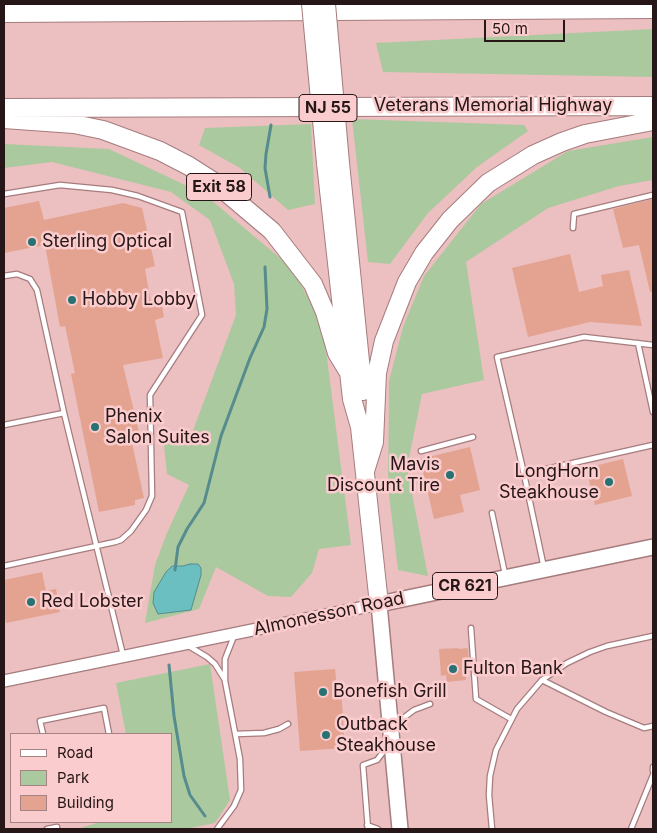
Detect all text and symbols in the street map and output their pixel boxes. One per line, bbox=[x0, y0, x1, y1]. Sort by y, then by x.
scale bar bbox=[487, 10, 568, 42]
text: 50 m bbox=[492, 19, 528, 38]
road number: NJ 55 bbox=[299, 95, 357, 122]
street label: Veterans Memorial Highway bbox=[374, 95, 612, 117]
road number: Exit 58 bbox=[186, 173, 252, 200]
place label: Sterling Optical bbox=[42, 231, 172, 253]
marker: Sterling Optical bbox=[26, 236, 38, 248]
place label: Hobby Lobby bbox=[82, 289, 196, 311]
marker: Hobby Lobby bbox=[66, 294, 78, 306]
place label: Phenix Salon Suites bbox=[105, 406, 210, 448]
marker: Phenix Salon Suites bbox=[89, 421, 101, 433]
place label: Mavis Discount Tire bbox=[327, 454, 440, 496]
place label: LongHorn Steakhouse bbox=[499, 461, 599, 504]
marker: Mavis Discount Tire bbox=[444, 469, 456, 481]
marker: LongHorn Steakhouse bbox=[603, 476, 615, 488]
road number: CR 621 bbox=[432, 572, 498, 600]
street label: Almonesson Road bbox=[252, 587, 406, 641]
place label: Red Lobster bbox=[41, 591, 143, 613]
marker: Red Lobster bbox=[25, 596, 37, 608]
place label: Fulton Bank bbox=[463, 658, 563, 680]
marker: Fulton Bank bbox=[447, 663, 459, 675]
place label: Bonefish Grill bbox=[333, 681, 446, 703]
marker: Bonefish Grill bbox=[317, 686, 329, 698]
place label: Outback Steakhouse bbox=[336, 714, 436, 756]
marker: Outback Steakhouse bbox=[320, 729, 332, 741]
legend bbox=[10, 733, 172, 823]
text: Road bbox=[57, 743, 93, 762]
text: Park bbox=[57, 768, 89, 787]
text: Building bbox=[57, 793, 114, 812]

